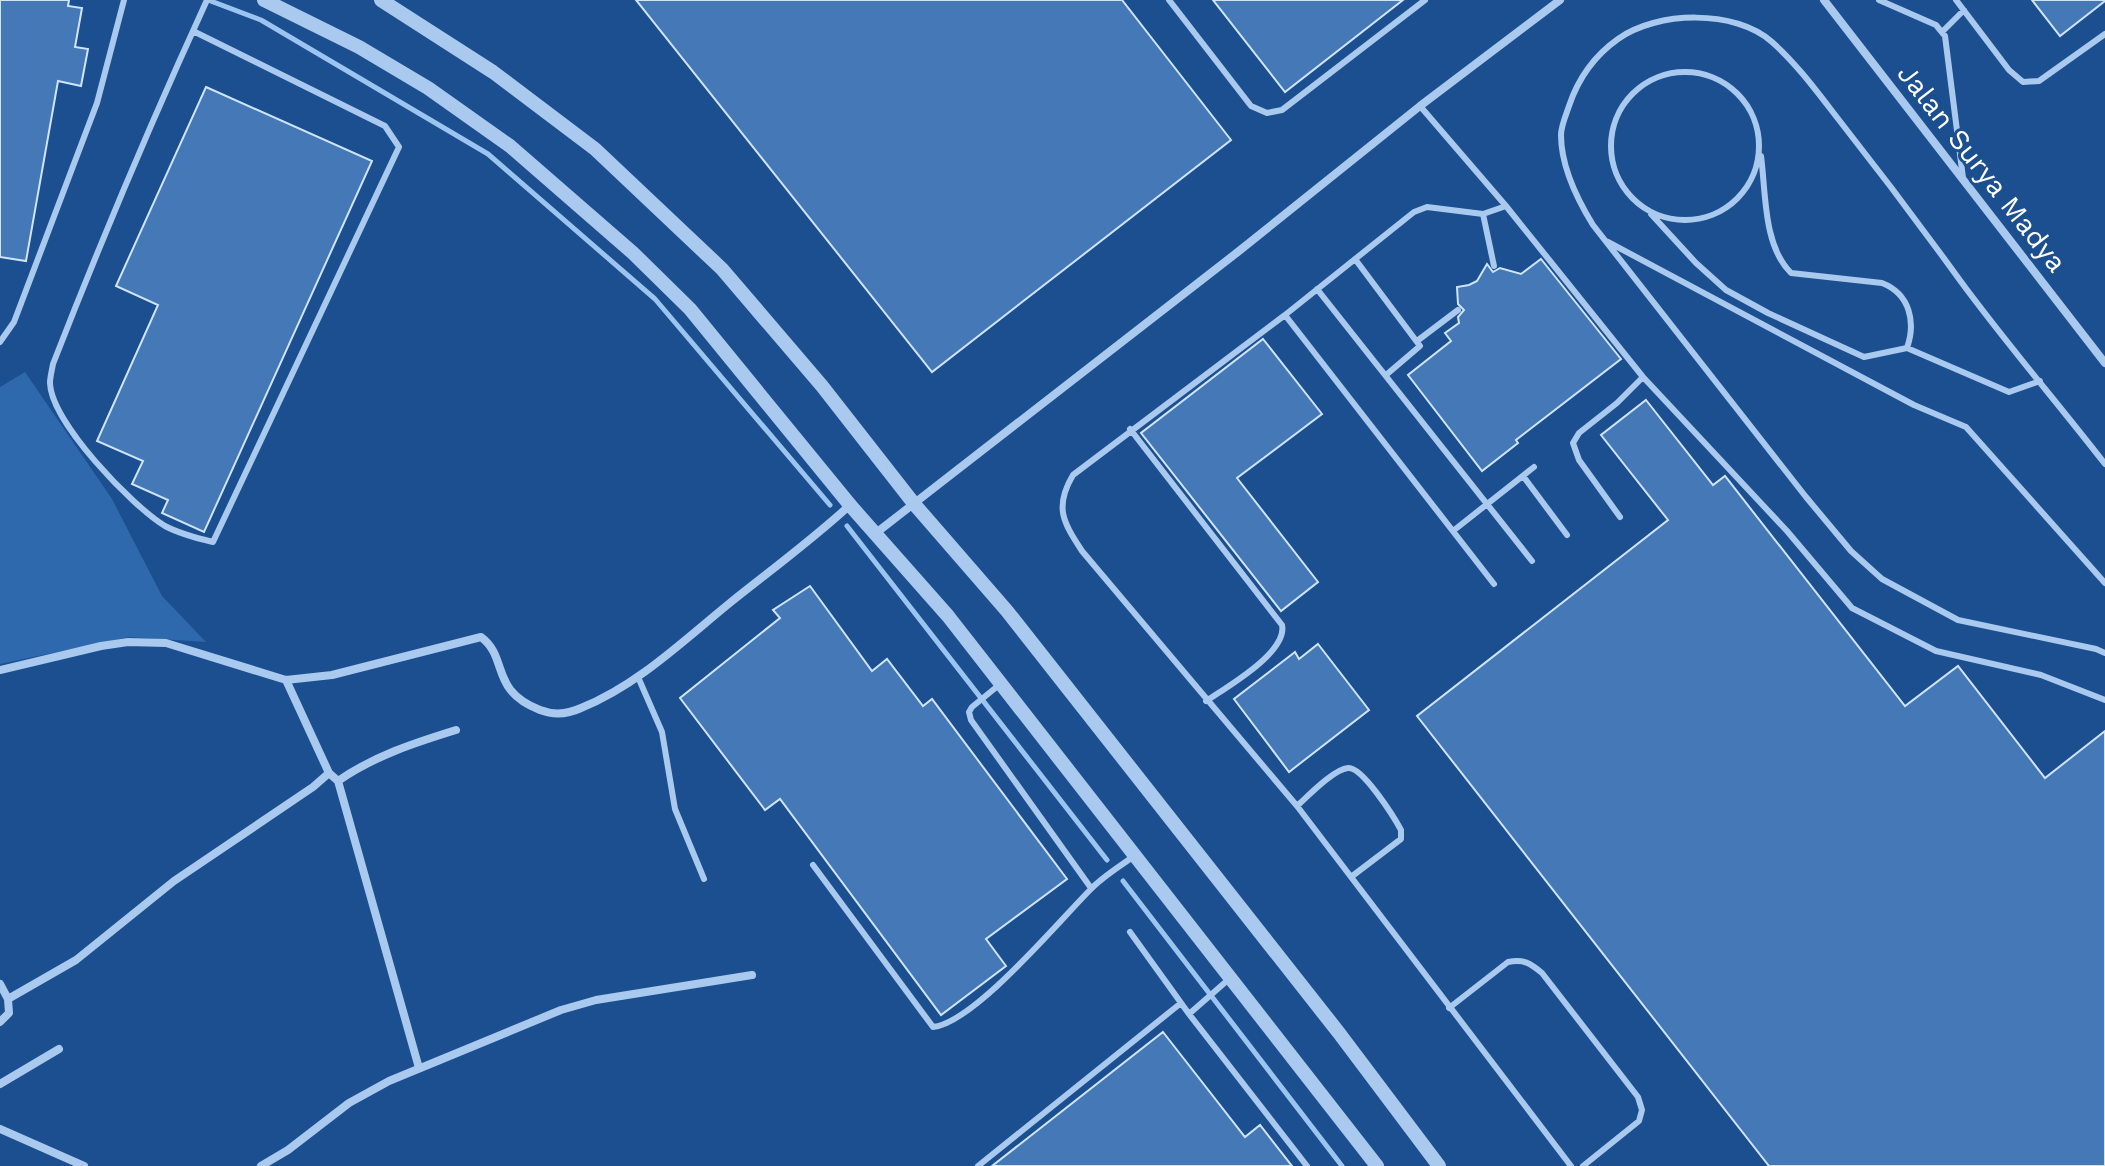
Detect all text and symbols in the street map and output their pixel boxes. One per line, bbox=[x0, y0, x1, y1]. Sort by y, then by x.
street label: Jalan Surya Madya bbox=[1891, 57, 2074, 279]

